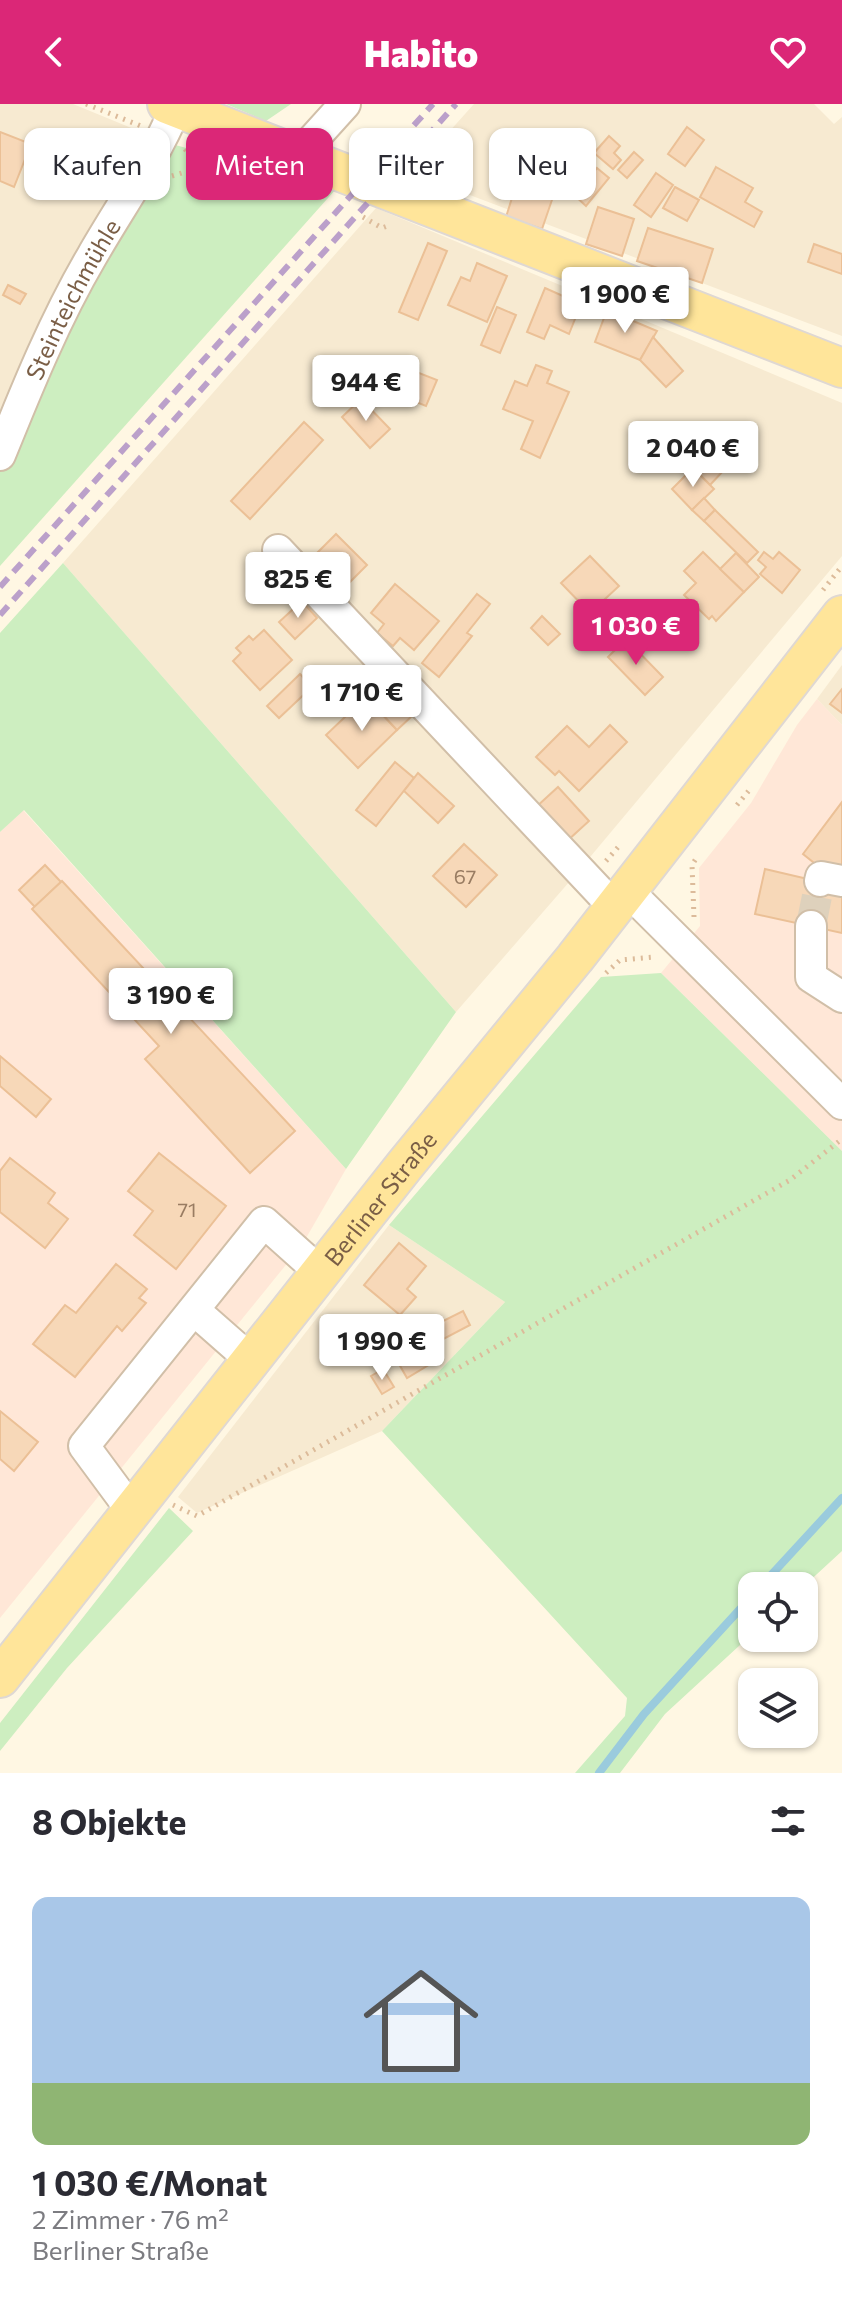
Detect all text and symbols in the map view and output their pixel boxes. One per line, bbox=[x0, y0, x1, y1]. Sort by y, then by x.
icon: back bbox=[32, 30, 76, 74]
text: Habito bbox=[364, 30, 478, 74]
icon: heart bbox=[766, 30, 810, 74]
chip: Kaufen bbox=[24, 128, 170, 200]
chip: Mieten bbox=[186, 128, 333, 200]
chip: Filter bbox=[349, 128, 473, 200]
chip: Neu bbox=[489, 128, 596, 200]
street label: Steinteichmühle bbox=[18, 213, 125, 384]
pin: 1 900 € bbox=[551, 267, 699, 335]
text: 1 900 € bbox=[580, 277, 670, 308]
pin: 944 € bbox=[310, 355, 422, 423]
text: 944 € bbox=[330, 365, 402, 396]
pin: 2 040 € bbox=[619, 421, 767, 489]
text: 2 040 € bbox=[646, 431, 740, 462]
pin: 825 € bbox=[242, 552, 354, 620]
text: 825 € bbox=[263, 562, 333, 593]
pin: 1 030 € bbox=[562, 599, 710, 667]
text: 1 030 € bbox=[591, 609, 681, 640]
pin: 1 710 € bbox=[288, 665, 436, 733]
text: 1 710 € bbox=[320, 675, 404, 706]
house number: 67 bbox=[454, 864, 476, 888]
pin: 3 190 € bbox=[97, 968, 245, 1036]
text: 3 190 € bbox=[127, 978, 215, 1009]
street label: Berliner Straße bbox=[317, 1125, 442, 1271]
house number: 71 bbox=[177, 1197, 197, 1221]
pin: 1 990 € bbox=[308, 1314, 456, 1382]
text: 1 990 € bbox=[337, 1324, 427, 1355]
map controls bbox=[738, 1572, 818, 1748]
button: locate bbox=[738, 1572, 818, 1652]
button: layers bbox=[738, 1668, 818, 1748]
icon: filters bbox=[766, 1799, 810, 1843]
text: 8 Objekte bbox=[32, 1800, 186, 1842]
icon: home bbox=[349, 1949, 493, 2093]
text: 1 030 €/Monat bbox=[32, 2161, 267, 2203]
text: 2 Zimmer · 76 m² bbox=[32, 2203, 229, 2234]
text: Berliner Straße bbox=[32, 2234, 209, 2265]

